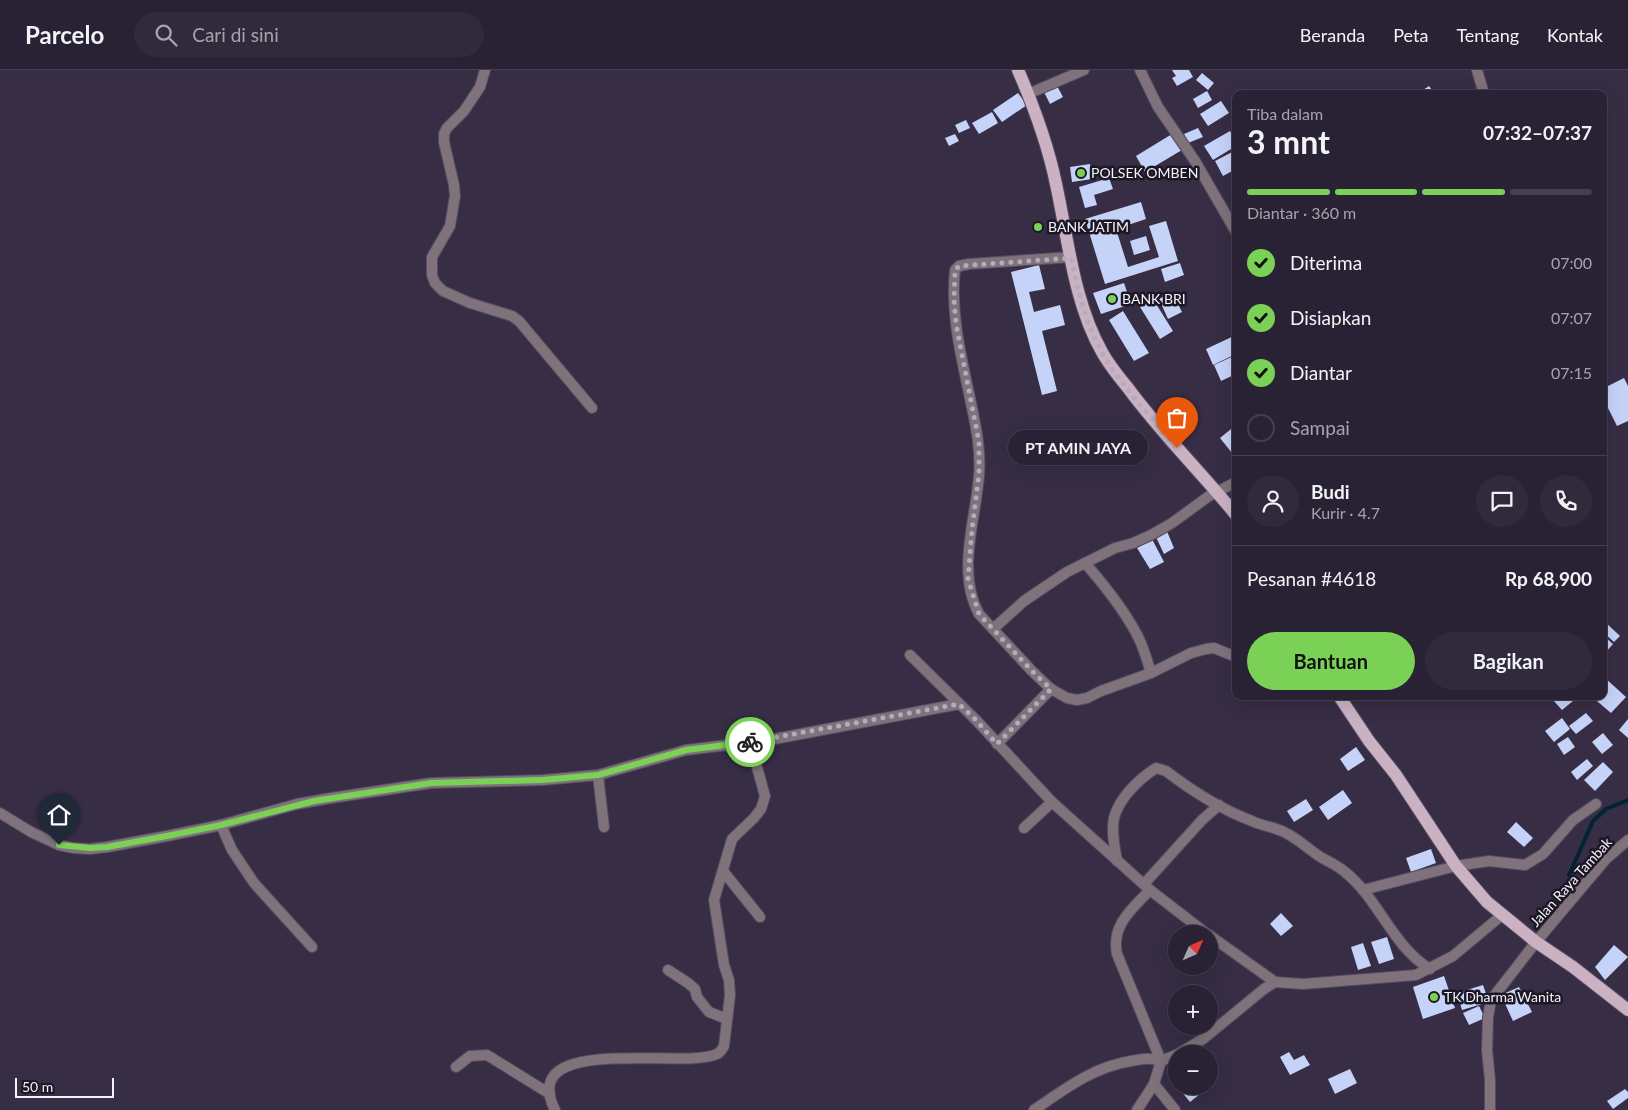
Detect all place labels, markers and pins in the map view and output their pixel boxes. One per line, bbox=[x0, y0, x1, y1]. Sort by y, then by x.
place label: POLSEK OMBEN bbox=[1091, 164, 1198, 181]
marker: POLSEK OMBEN bbox=[1075, 167, 1087, 179]
place label: BANK JATIM bbox=[1048, 218, 1129, 235]
marker: BANK JATIM bbox=[1032, 221, 1044, 233]
place label: BANK BRI bbox=[1122, 290, 1186, 307]
marker: BANK BRI bbox=[1106, 293, 1118, 305]
pin bbox=[1156, 397, 1198, 448]
callout: PT AMIN JAYA bbox=[1007, 430, 1147, 466]
pin bbox=[38, 794, 80, 845]
place label: TK Dharma Wanita bbox=[1444, 988, 1561, 1005]
marker: TK Dharma Wanita bbox=[1428, 991, 1440, 1003]

